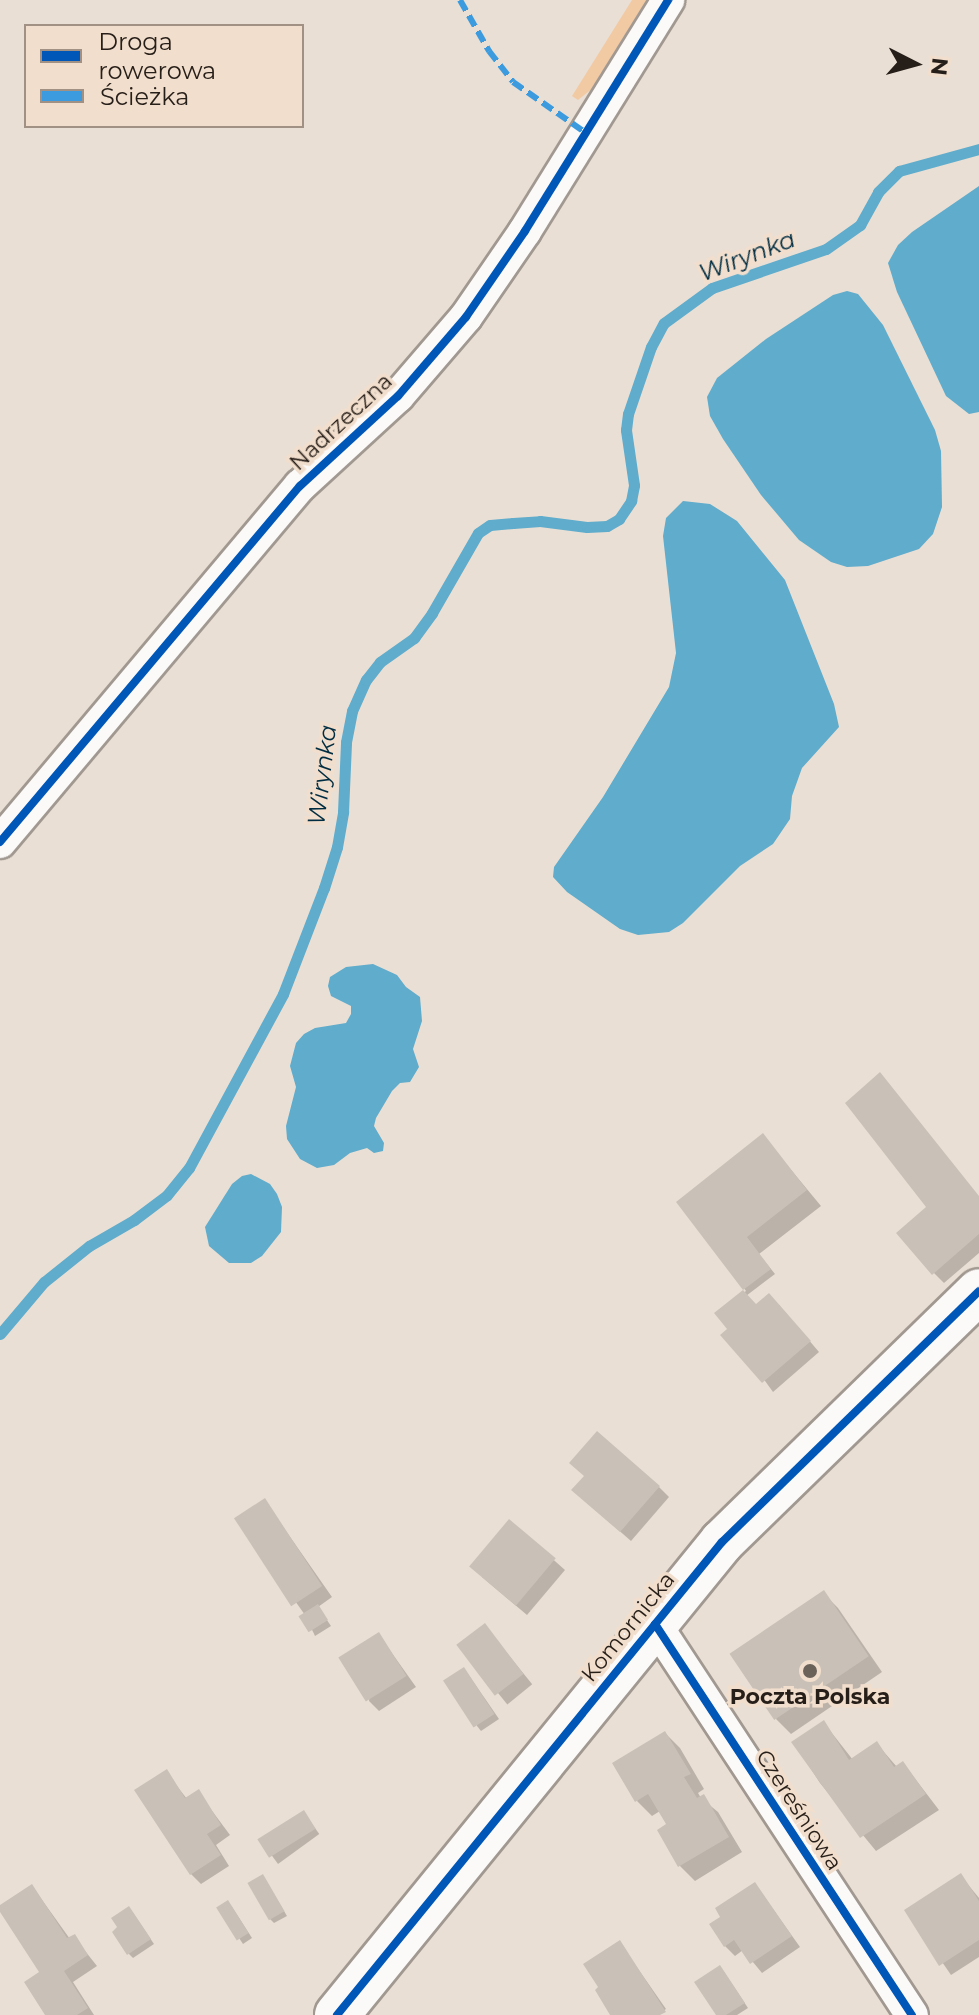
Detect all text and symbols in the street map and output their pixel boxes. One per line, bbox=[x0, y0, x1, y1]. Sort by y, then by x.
legend bbox=[24, 24, 304, 128]
north arrow bbox=[875, 24, 955, 104]
text: Droga rowerowa bbox=[98, 27, 216, 85]
text: N bbox=[925, 56, 954, 77]
text: Ścieżka bbox=[100, 82, 189, 111]
water label: Wirynka bbox=[695, 224, 799, 288]
street label: Nadrzeczna bbox=[284, 368, 398, 476]
water label: Wirynka bbox=[302, 723, 342, 827]
street label: Komornicka bbox=[576, 1567, 680, 1687]
marker: Poczta Polska bbox=[801, 1662, 819, 1680]
place label: Poczta Polska bbox=[730, 1684, 890, 1710]
street label: Czereśniowa bbox=[750, 1745, 848, 1875]

